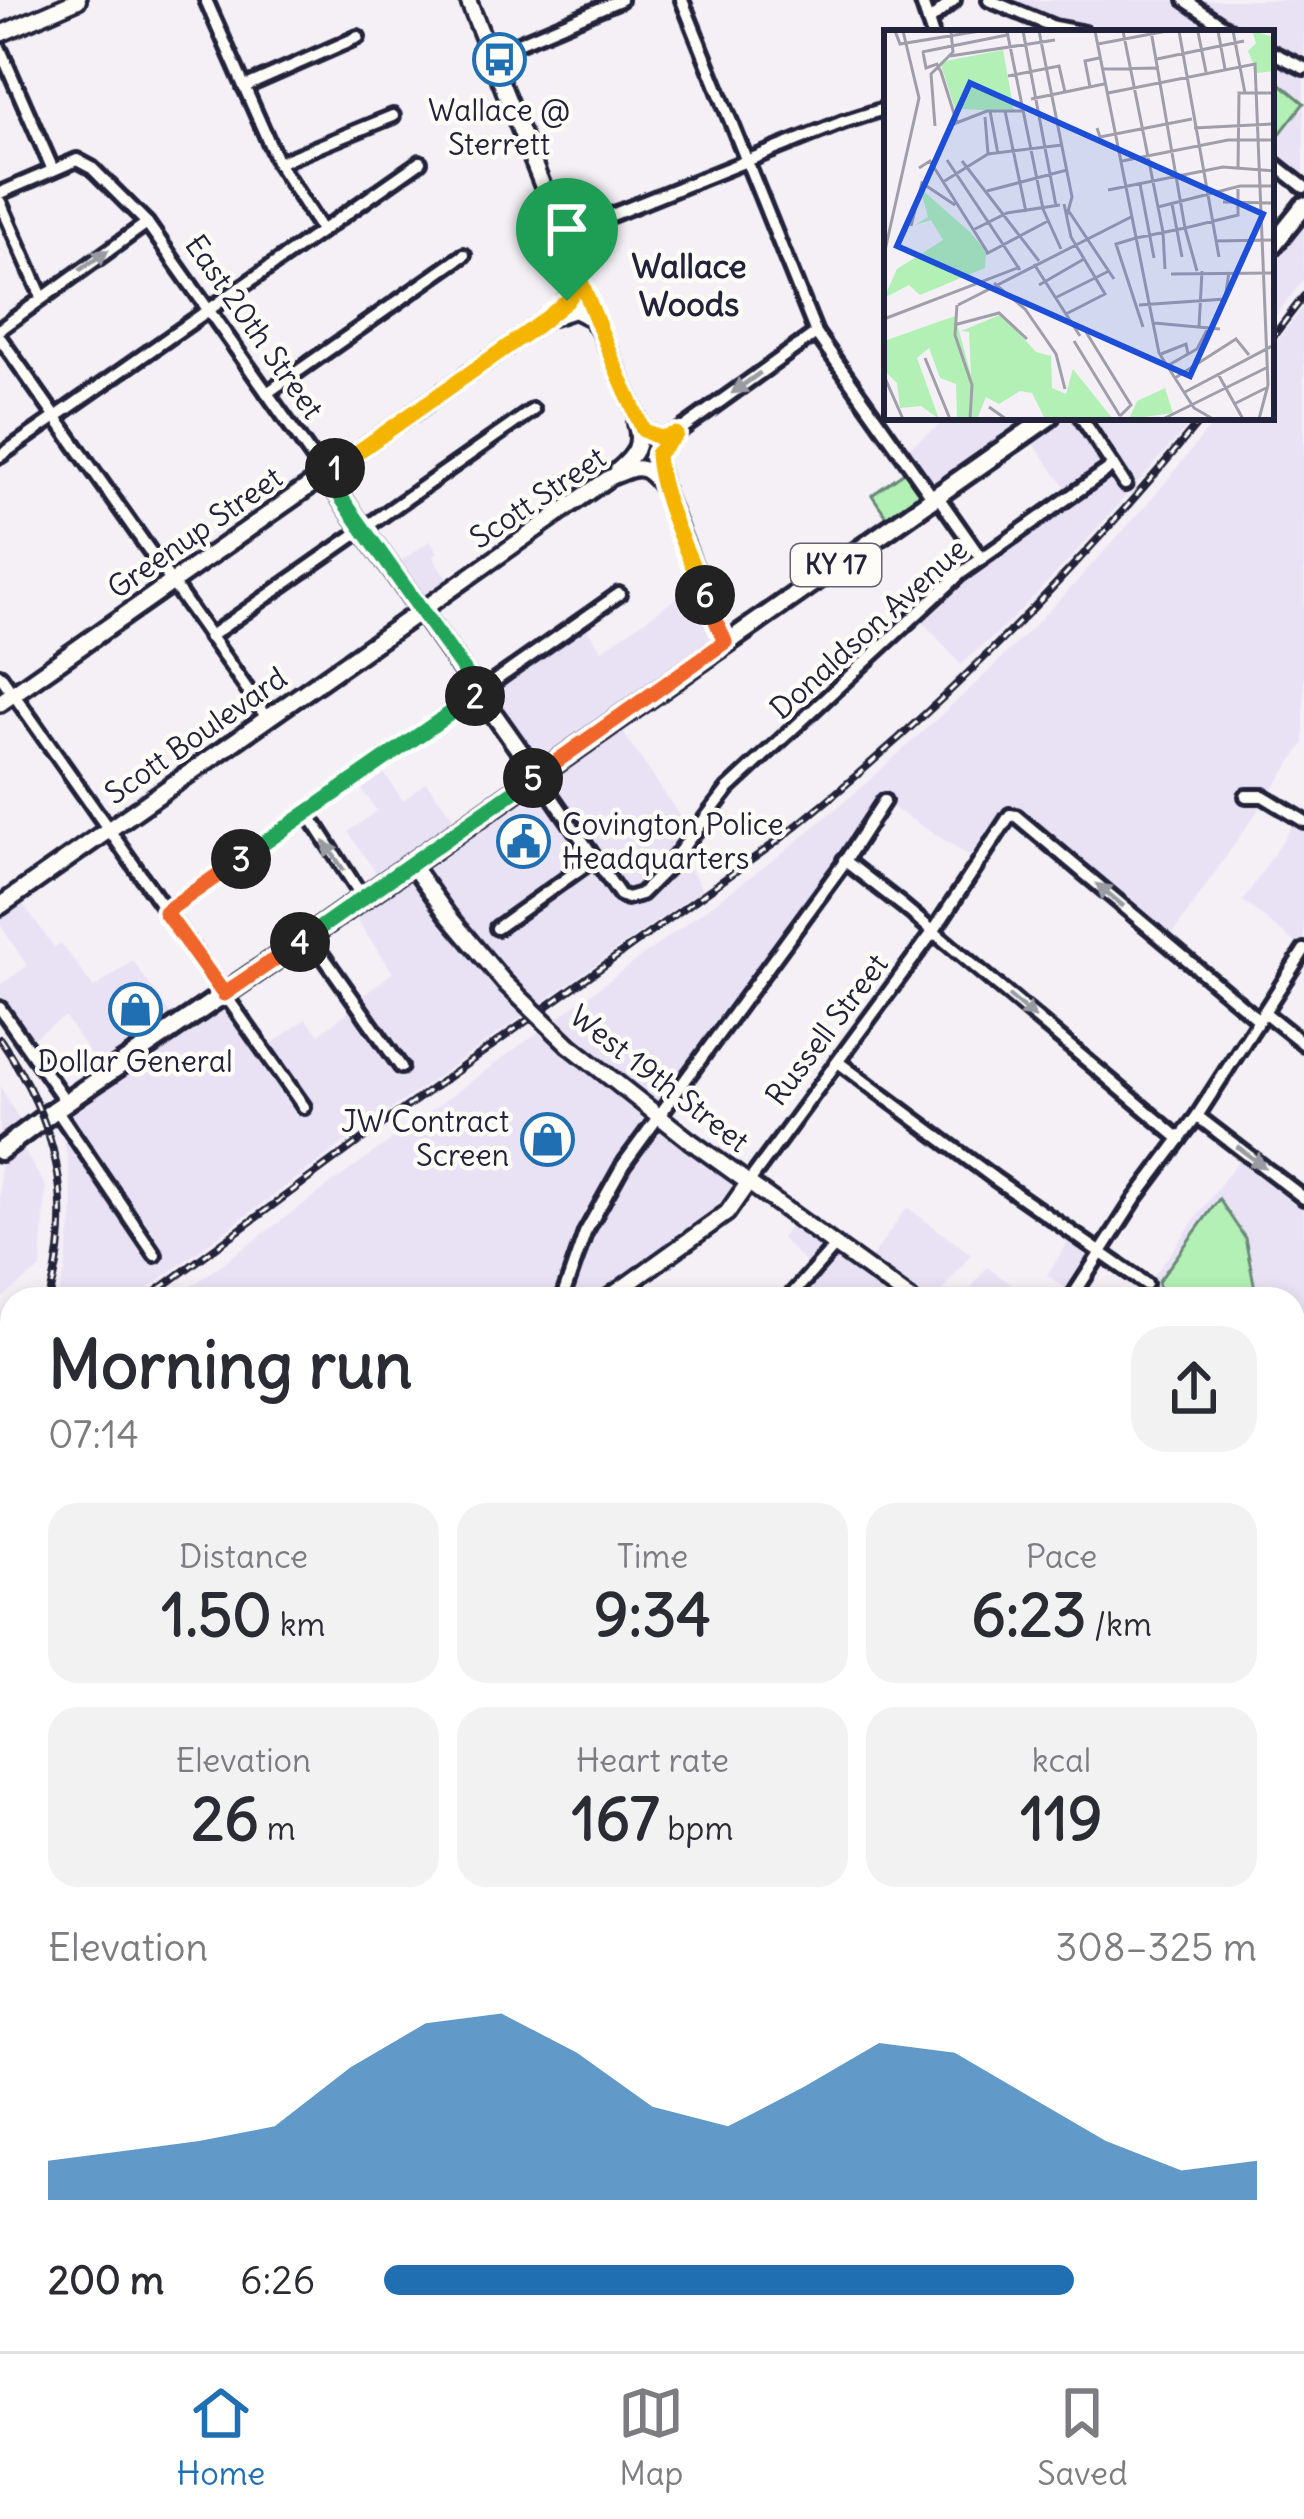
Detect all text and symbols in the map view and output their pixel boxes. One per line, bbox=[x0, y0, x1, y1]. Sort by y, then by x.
inset map bbox=[884, 30, 1274, 420]
bus stop icon: Wallace @ Sterrett bbox=[471, 31, 527, 87]
place label: Wallace @ Sterrett bbox=[428, 91, 570, 163]
pin bbox=[516, 178, 618, 301]
icon: arrive bbox=[534, 196, 600, 262]
street label: East 20th Street bbox=[177, 227, 332, 426]
district label: Wallace Woods bbox=[631, 245, 747, 325]
one-way arrow bbox=[78, 249, 111, 272]
one-way arrow bbox=[730, 371, 762, 395]
pin: 1 bbox=[305, 438, 365, 498]
street label: Scott Street bbox=[462, 438, 613, 556]
text: 1 bbox=[328, 447, 342, 489]
street label: Greenup Street bbox=[100, 458, 289, 606]
street label: Donaldson Avenue bbox=[762, 530, 975, 727]
road number: KY 17 bbox=[791, 544, 881, 586]
pin: 6 bbox=[675, 565, 735, 625]
text: 6 bbox=[695, 574, 715, 616]
street label: Scott Boulevard bbox=[97, 658, 294, 812]
pin: 2 bbox=[445, 666, 505, 726]
text: 2 bbox=[466, 675, 484, 717]
pin: 5 bbox=[503, 748, 563, 808]
text: 5 bbox=[524, 757, 542, 799]
place label: Covington Police Headquarters bbox=[562, 805, 784, 877]
public building icon: Covington Police Headquarters bbox=[495, 814, 551, 870]
pin: 3 bbox=[211, 829, 271, 889]
text: 3 bbox=[232, 838, 250, 880]
one-way arrow bbox=[323, 839, 346, 872]
one-way arrow bbox=[1095, 883, 1125, 909]
pin: 4 bbox=[270, 912, 330, 972]
text: 4 bbox=[290, 921, 310, 963]
street label: Russell Street bbox=[757, 946, 896, 1113]
shop icon: Dollar General bbox=[107, 982, 163, 1038]
one-way arrow bbox=[1007, 994, 1038, 1020]
street label: West 19th Street bbox=[562, 996, 757, 1160]
place label: Dollar General bbox=[37, 1042, 233, 1080]
place label: JW Contract Screen bbox=[341, 1102, 509, 1174]
shop icon: JW Contract Screen bbox=[520, 1111, 576, 1167]
one-way arrow bbox=[1235, 1144, 1266, 1169]
text: Morning run bbox=[48, 1323, 412, 1406]
button: share bbox=[1131, 1326, 1257, 1452]
text: 07:14 bbox=[48, 1410, 139, 1459]
text: Distance bbox=[179, 1535, 308, 1577]
text: Time bbox=[617, 1535, 688, 1577]
text: Pace bbox=[1026, 1535, 1097, 1577]
text: 1.50 bbox=[162, 1577, 272, 1652]
text: 9:34 bbox=[594, 1577, 711, 1652]
text: 6:23 bbox=[971, 1577, 1086, 1652]
text: km bbox=[272, 1603, 325, 1645]
text: /km bbox=[1086, 1603, 1152, 1645]
text: Elevation bbox=[176, 1739, 311, 1781]
text: Heart rate bbox=[576, 1739, 729, 1781]
text: kcal bbox=[1032, 1739, 1091, 1781]
text: 26 bbox=[191, 1781, 259, 1856]
text: 167 bbox=[572, 1781, 660, 1856]
text: 119 bbox=[1020, 1781, 1103, 1856]
text: m bbox=[259, 1807, 296, 1849]
text: bpm bbox=[660, 1807, 733, 1849]
text: Elevation bbox=[48, 1923, 208, 1972]
text: 308–325 m bbox=[1055, 1923, 1257, 1972]
text: 200 m bbox=[48, 2256, 164, 2305]
text: 6:26 bbox=[240, 2256, 315, 2305]
tab: Home bbox=[176, 2380, 265, 2494]
tab: Map bbox=[618, 2380, 684, 2494]
tab: Saved bbox=[1037, 2380, 1128, 2494]

